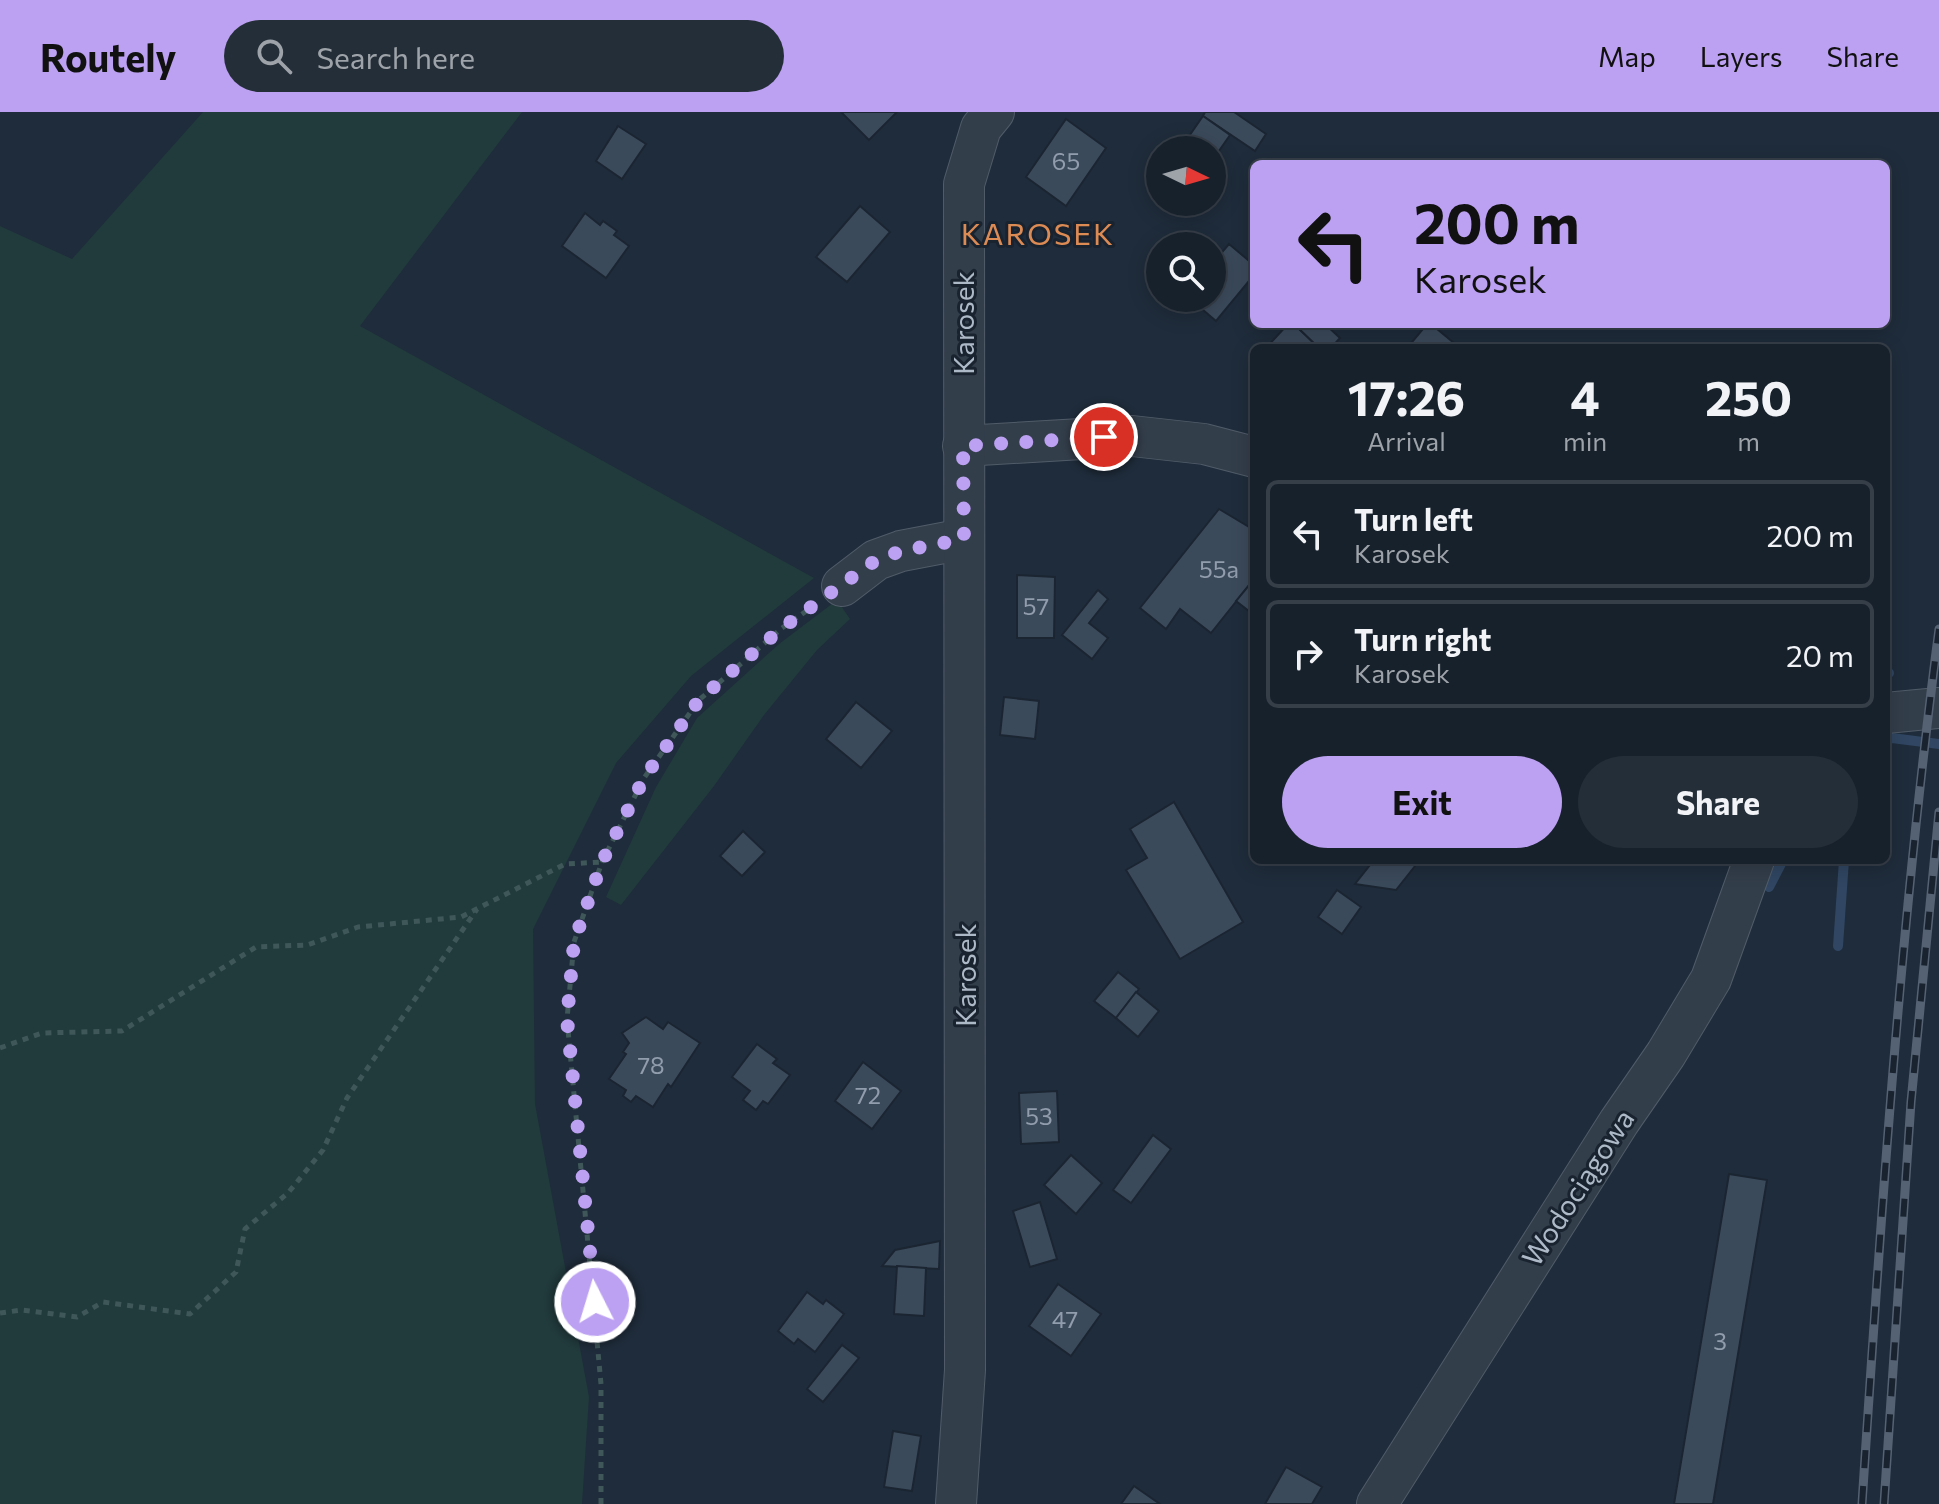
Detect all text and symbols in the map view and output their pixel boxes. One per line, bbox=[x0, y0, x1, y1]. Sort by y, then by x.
search box bbox=[224, 20, 784, 92]
text: Routely bbox=[40, 33, 176, 80]
icon: search bbox=[252, 34, 296, 78]
text: Search here bbox=[316, 38, 475, 75]
text: Map bbox=[1598, 39, 1656, 73]
text: Layers bbox=[1700, 39, 1782, 73]
text: Share bbox=[1826, 39, 1899, 73]
north arrow bbox=[1146, 136, 1226, 216]
map controls bbox=[1146, 136, 1226, 312]
house number: 65 bbox=[1052, 146, 1080, 175]
text: 200 m bbox=[1414, 187, 1580, 256]
icon: left bbox=[1282, 192, 1386, 296]
district label: KAROSEK bbox=[961, 214, 1115, 251]
button: search bbox=[1146, 232, 1226, 312]
text: Karosek bbox=[1414, 256, 1547, 300]
street label: Karosek bbox=[946, 271, 980, 375]
text: 17:26 bbox=[1348, 367, 1465, 426]
text: 4 bbox=[1570, 367, 1600, 426]
text: 250 bbox=[1705, 367, 1792, 426]
pin bbox=[1070, 403, 1138, 471]
icon: arrive bbox=[1082, 415, 1126, 459]
text: Arrival bbox=[1367, 425, 1446, 456]
text: min bbox=[1563, 425, 1607, 456]
text: m bbox=[1737, 425, 1760, 456]
text: Turn left bbox=[1354, 500, 1473, 537]
icon: left bbox=[1286, 512, 1330, 556]
text: 200 m bbox=[1766, 516, 1854, 553]
text: Karosek bbox=[1354, 537, 1450, 568]
house number: 55a bbox=[1199, 554, 1239, 583]
house number: 57 bbox=[1023, 591, 1049, 620]
text: Turn right bbox=[1354, 620, 1491, 657]
icon: right bbox=[1286, 632, 1330, 676]
text: 20 m bbox=[1786, 636, 1854, 673]
text: Karosek bbox=[1354, 657, 1450, 688]
button: Exit bbox=[1282, 756, 1562, 848]
button: Share bbox=[1578, 756, 1858, 848]
street label: Karosek bbox=[948, 923, 982, 1027]
house number: 78 bbox=[637, 1050, 665, 1079]
house number: 72 bbox=[855, 1080, 881, 1109]
house number: 53 bbox=[1025, 1101, 1053, 1130]
street label: Wodociągowa bbox=[1514, 1103, 1640, 1272]
position arrow bbox=[553, 1260, 637, 1344]
house number: 47 bbox=[1052, 1304, 1078, 1333]
house number: 3 bbox=[1713, 1326, 1727, 1355]

